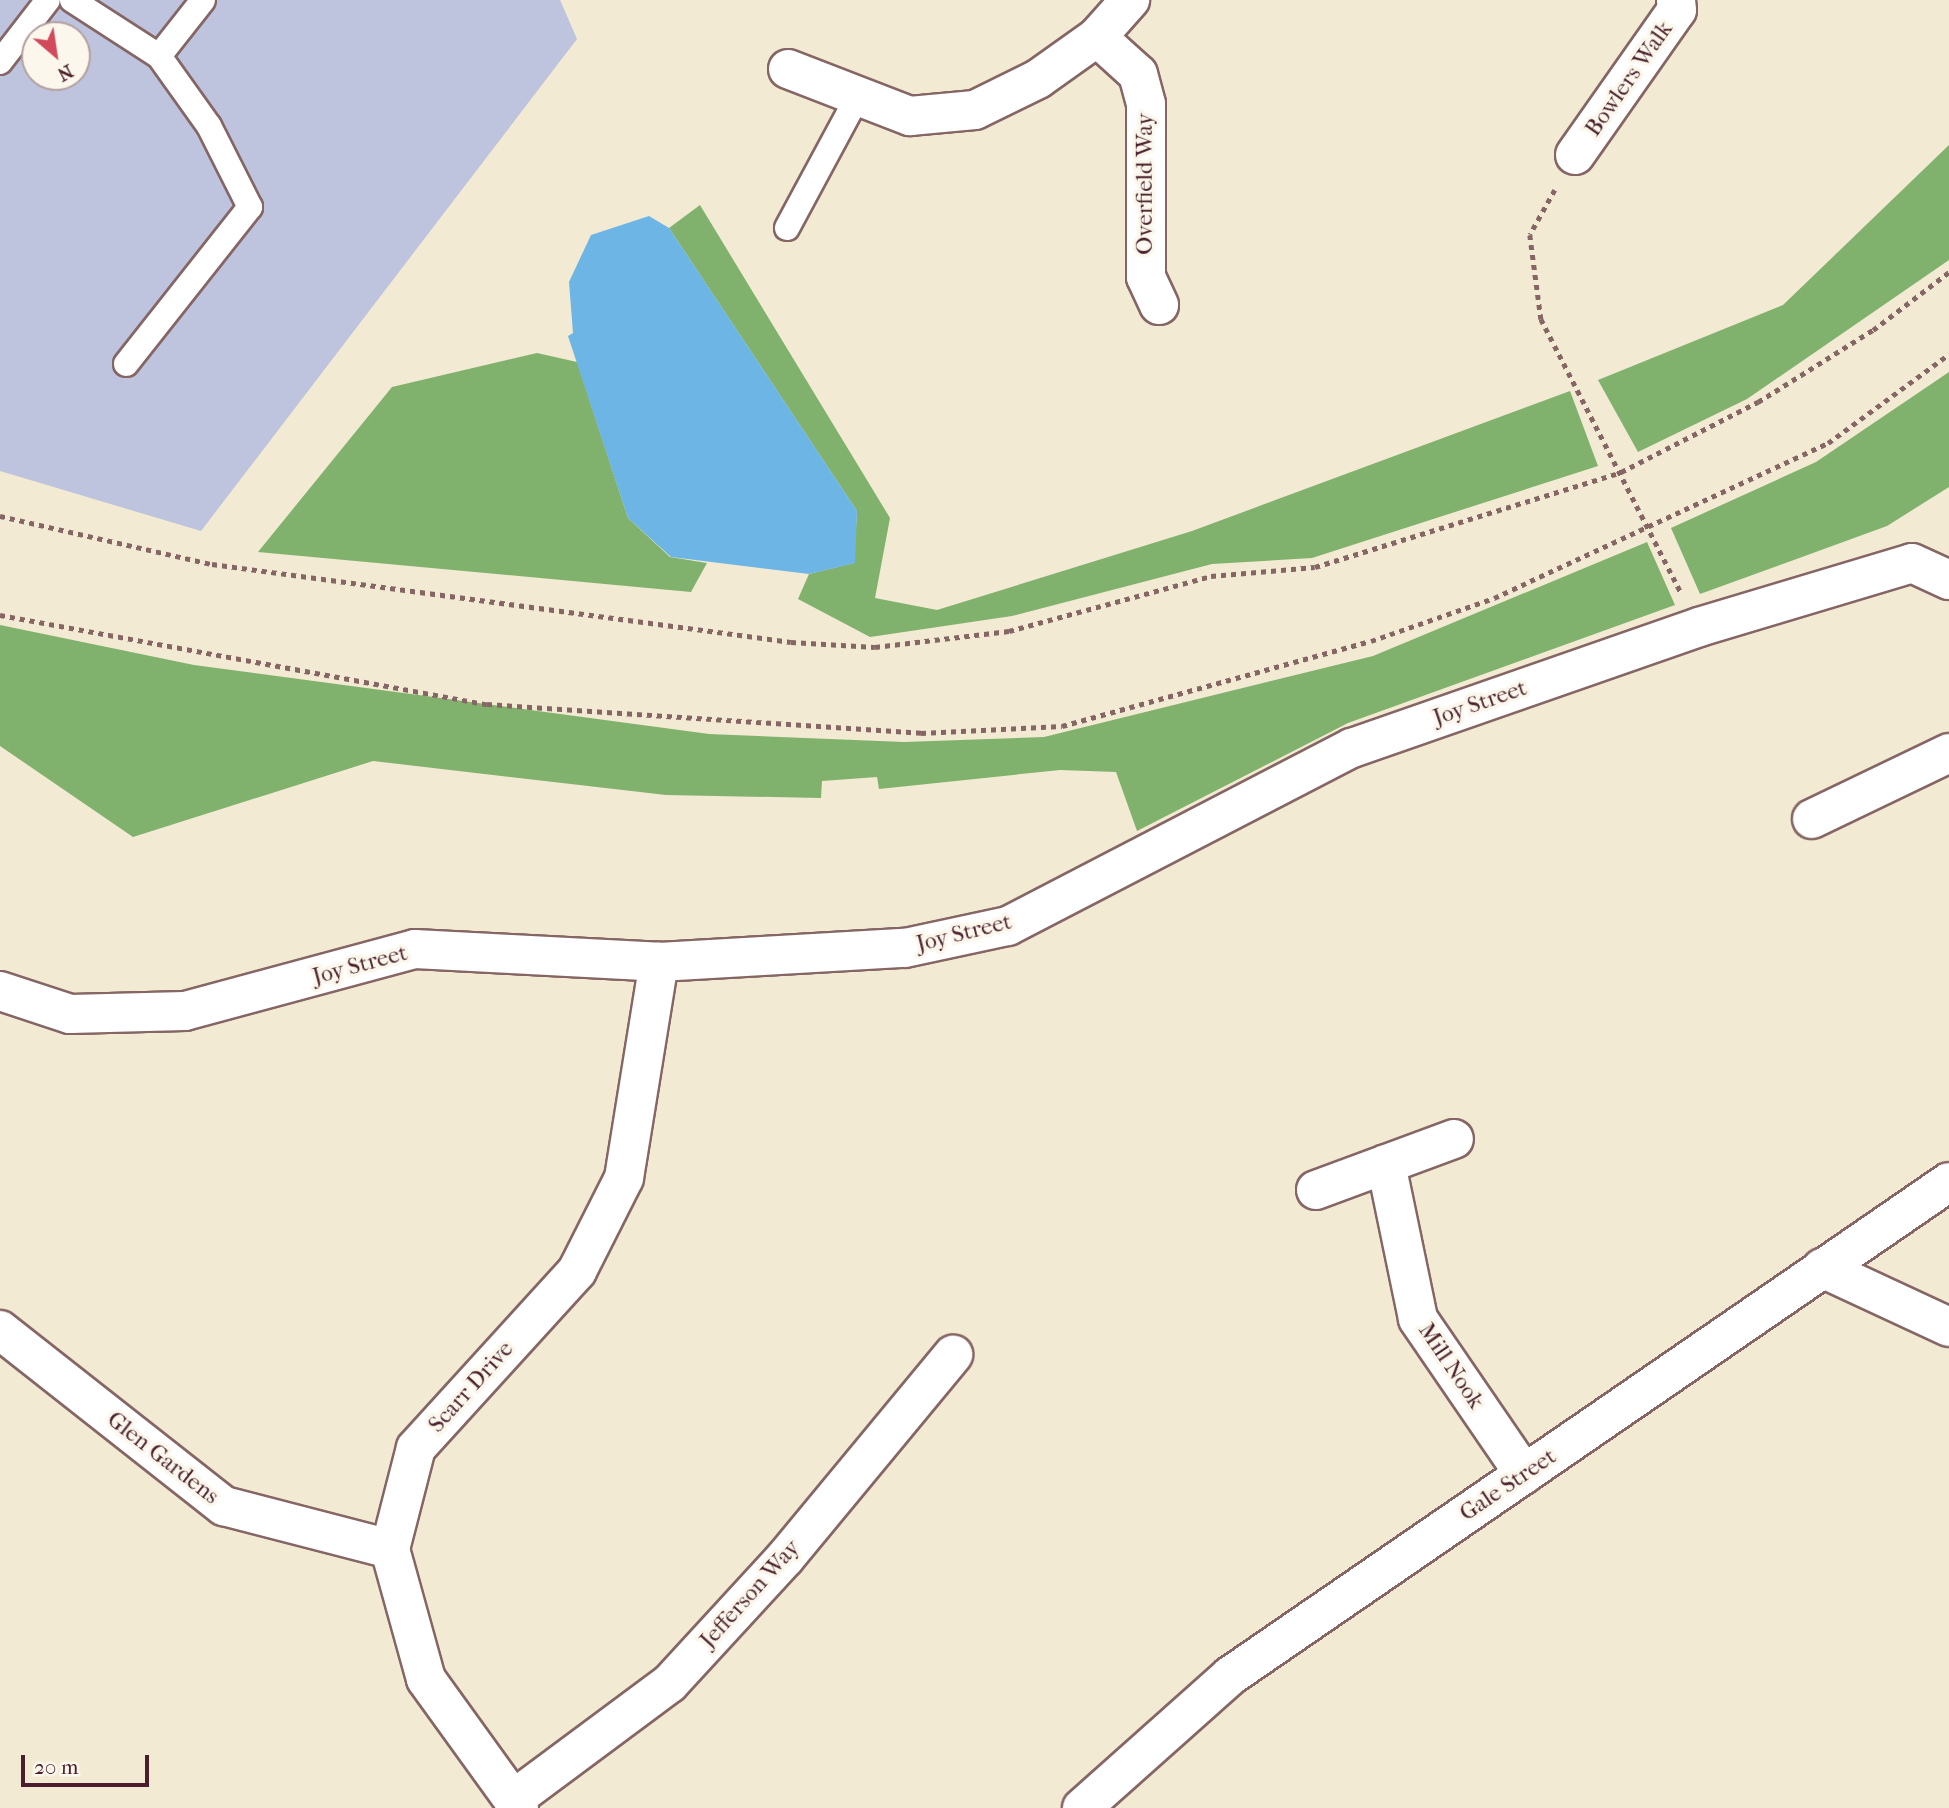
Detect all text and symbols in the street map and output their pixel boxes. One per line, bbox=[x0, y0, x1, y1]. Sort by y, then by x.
street label: Bowlers Walk bbox=[1579, 16, 1679, 142]
north arrow bbox=[21, 21, 91, 91]
text: N bbox=[54, 59, 77, 86]
street label: Overfield Way bbox=[1131, 113, 1159, 255]
street label: Joy Street bbox=[1430, 674, 1530, 732]
street label: Joy Street bbox=[914, 908, 1014, 958]
street label: Joy Street bbox=[310, 939, 410, 991]
street label: Mill Nook bbox=[1412, 1318, 1490, 1414]
street label: Scarr Drive bbox=[423, 1336, 519, 1438]
street label: Glen Gardens bbox=[102, 1406, 224, 1510]
street label: Gale Street bbox=[1455, 1443, 1561, 1527]
street label: Jefferson Way bbox=[694, 1534, 806, 1654]
scale bar bbox=[24, 1742, 152, 1786]
text: 20 m bbox=[34, 1755, 78, 1779]

